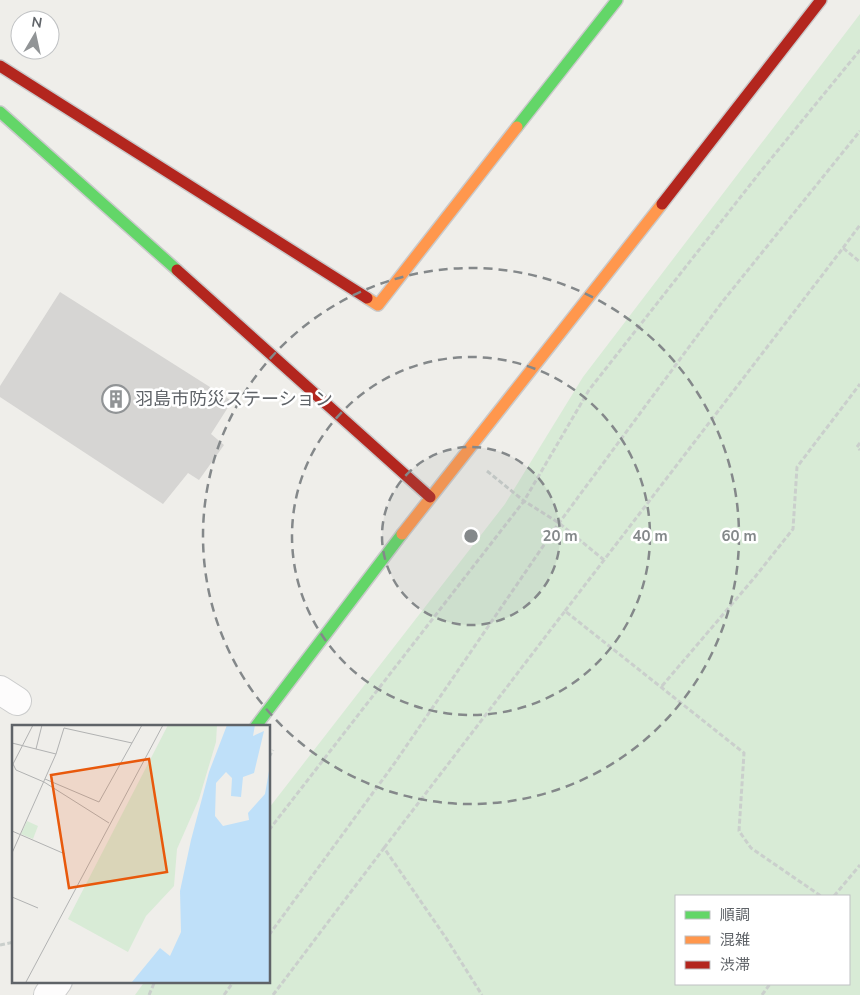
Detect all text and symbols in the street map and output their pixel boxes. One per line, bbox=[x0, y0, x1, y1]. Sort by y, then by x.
north arrow bbox=[10, 10, 60, 60]
text: N bbox=[30, 12, 44, 33]
building icon: 羽島市防災ステーション bbox=[101, 384, 131, 414]
place label: 羽島市防災ステーション bbox=[135, 387, 333, 411]
text: 20 m bbox=[542, 526, 578, 546]
text: 40 m bbox=[632, 526, 668, 546]
text: 60 m bbox=[721, 526, 757, 546]
centre of rings bbox=[462, 527, 480, 545]
inset map bbox=[12, 725, 270, 982]
legend bbox=[675, 895, 850, 985]
text: 順調 bbox=[720, 905, 750, 925]
text: 混雑 bbox=[720, 930, 750, 950]
text: 渋滞 bbox=[720, 955, 750, 975]

